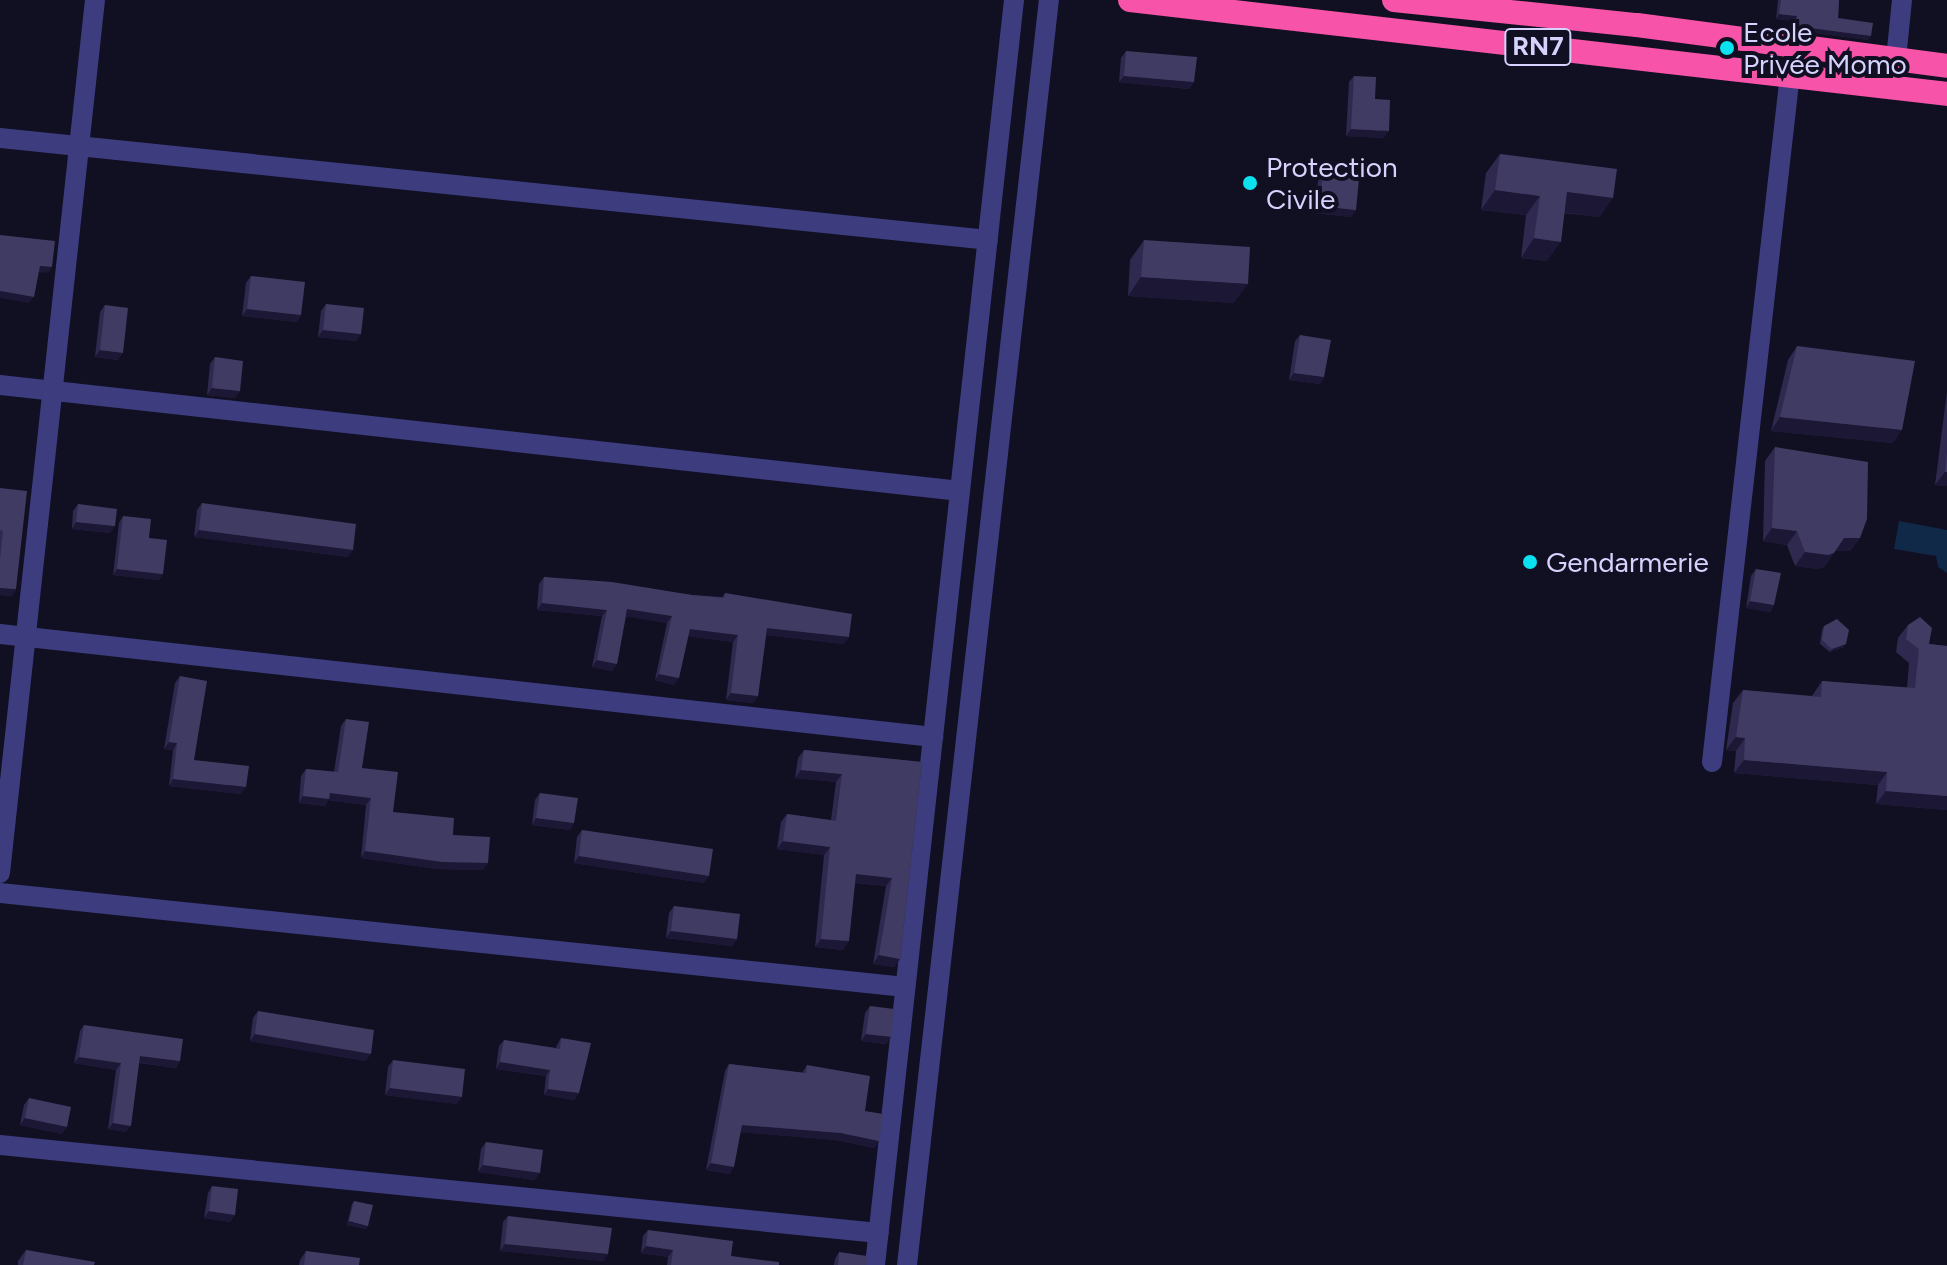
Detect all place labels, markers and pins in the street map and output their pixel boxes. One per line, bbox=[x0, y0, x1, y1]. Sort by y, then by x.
place label: Ecole Privée Momo bbox=[1743, 15, 1907, 81]
marker: Ecole Privée Momo bbox=[1718, 39, 1736, 57]
place label: Protection Civile bbox=[1266, 150, 1398, 216]
marker: Protection Civile bbox=[1241, 174, 1259, 192]
place label: Gendarmerie bbox=[1546, 545, 1709, 579]
marker: Gendarmerie bbox=[1521, 553, 1539, 571]

